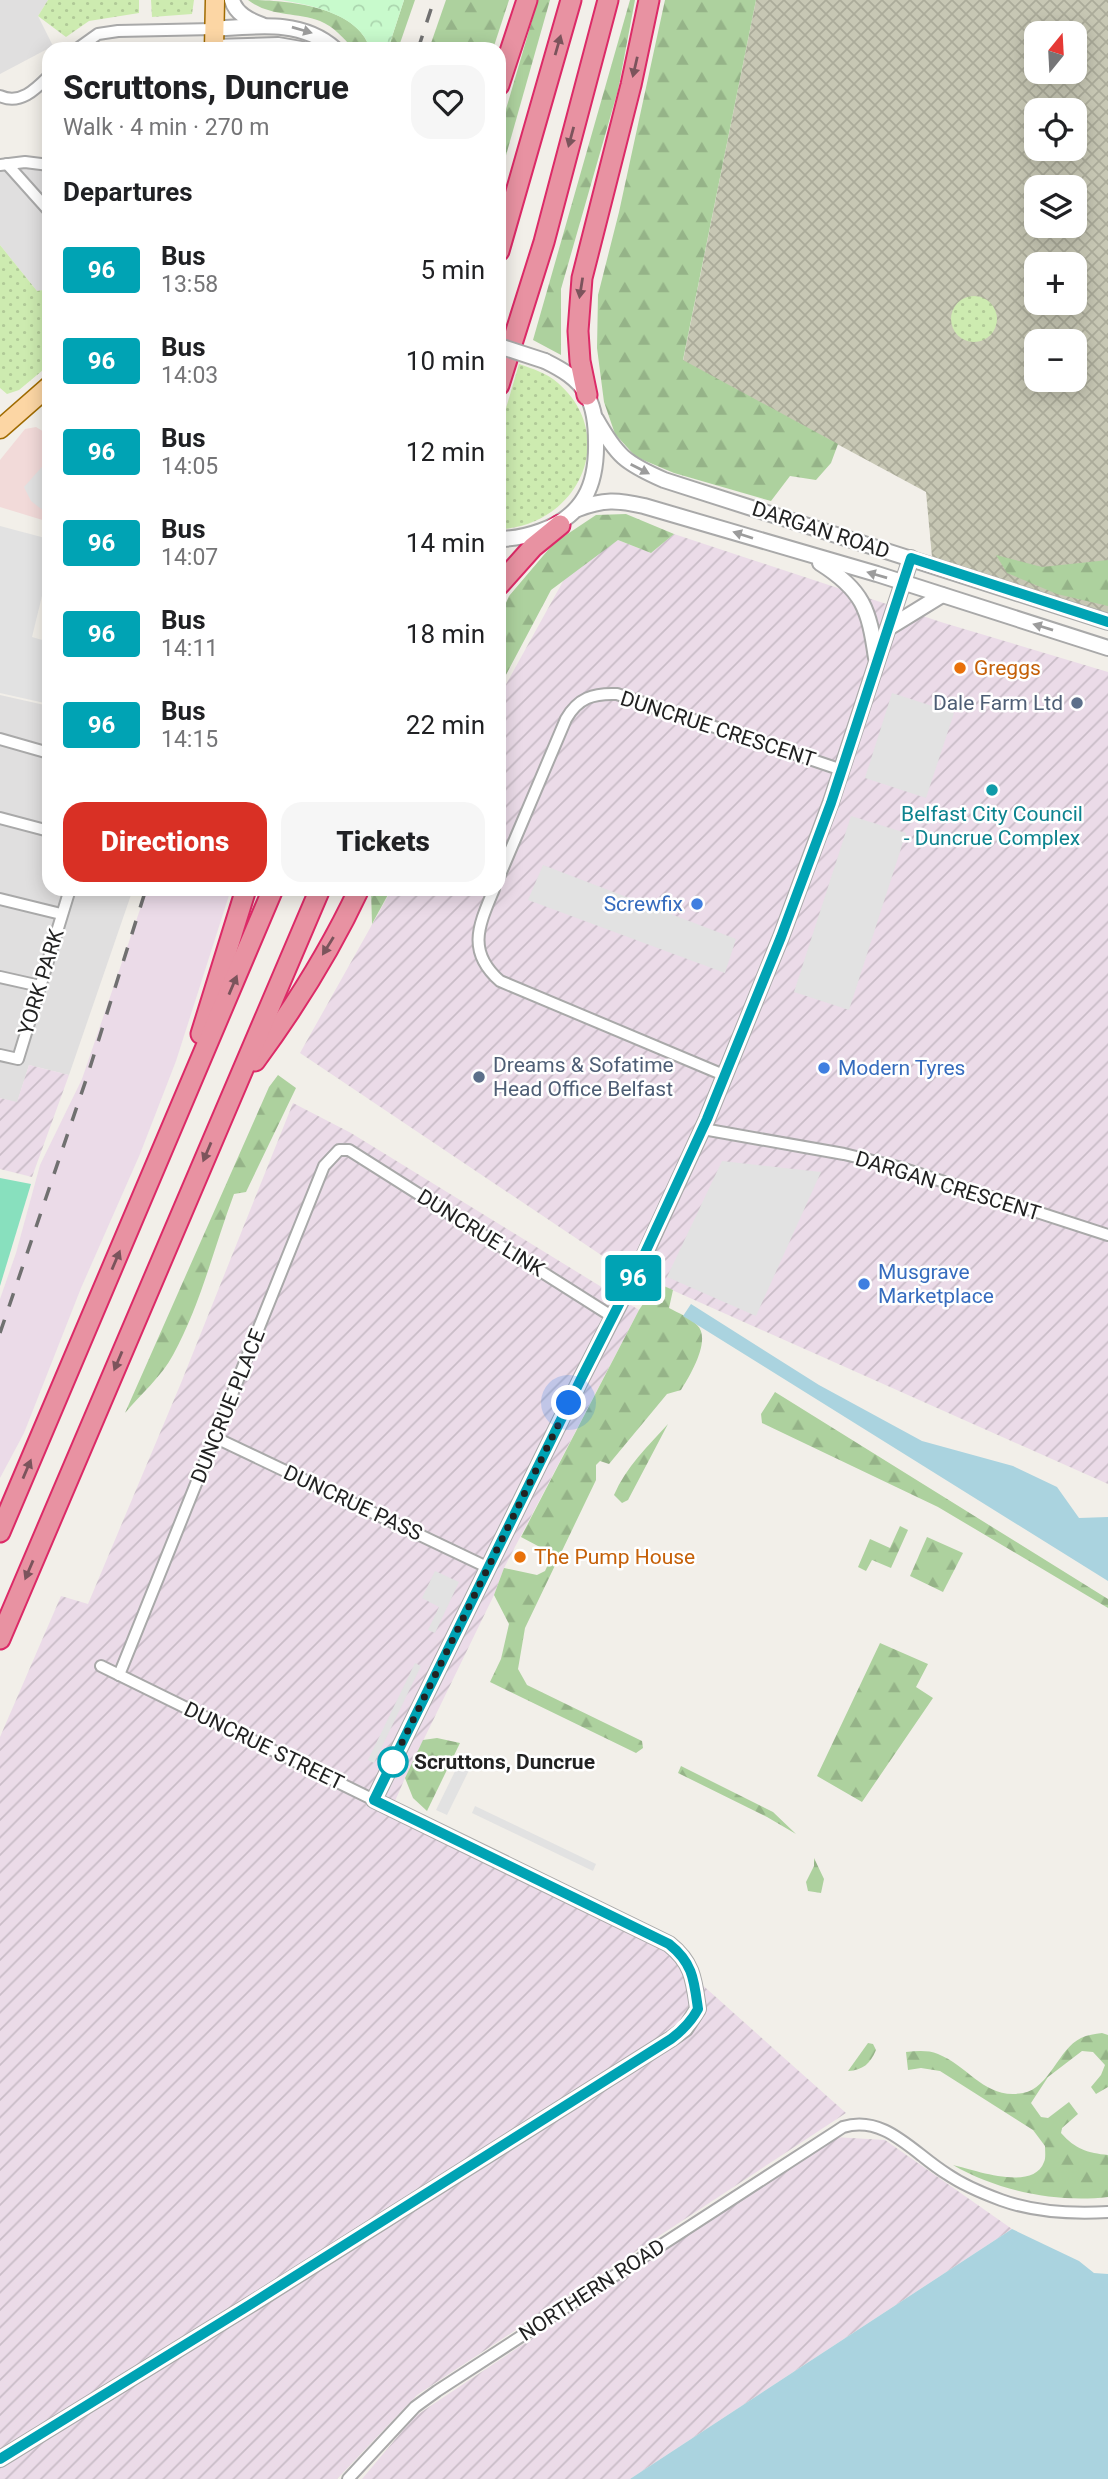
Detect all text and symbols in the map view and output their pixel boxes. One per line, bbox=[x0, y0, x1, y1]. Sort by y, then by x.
north arrow bbox=[1024, 21, 1087, 84]
map controls bbox=[1024, 21, 1087, 392]
one-way arrow bbox=[292, 26, 313, 36]
one-way arrow bbox=[554, 34, 564, 55]
one-way arrow bbox=[629, 56, 640, 78]
button: heart bbox=[411, 65, 485, 139]
text: Scruttons, Duncrue bbox=[63, 68, 349, 107]
button: locate bbox=[1024, 98, 1087, 161]
text: Walk · 4 min · 270 m bbox=[63, 114, 269, 141]
one-way arrow bbox=[566, 127, 576, 148]
button: layers bbox=[1024, 175, 1087, 238]
text: Departures bbox=[63, 177, 193, 207]
text: Bus bbox=[161, 241, 206, 271]
button: + bbox=[1024, 252, 1087, 315]
text: 5 min bbox=[420, 255, 485, 285]
text: 96 bbox=[88, 256, 115, 284]
text: 13:58 bbox=[161, 271, 218, 298]
one-way arrow bbox=[575, 277, 586, 299]
button: − bbox=[1024, 329, 1087, 392]
text: Bus bbox=[161, 332, 206, 362]
text: 10 min bbox=[406, 346, 485, 376]
text: 96 bbox=[88, 347, 115, 375]
text: 14:03 bbox=[161, 362, 218, 389]
text: Bus bbox=[161, 423, 206, 453]
text: 12 min bbox=[406, 437, 485, 467]
text: 96 bbox=[88, 438, 115, 466]
text: 14:05 bbox=[161, 453, 218, 480]
one-way arrow bbox=[630, 463, 650, 474]
street label: DARGAN ROAD bbox=[749, 496, 893, 564]
text: Bus bbox=[161, 514, 206, 544]
text: 14 min bbox=[406, 528, 485, 558]
text: 96 bbox=[88, 529, 115, 557]
one-way arrow bbox=[732, 529, 753, 540]
text: 14:07 bbox=[161, 544, 218, 571]
one-way arrow bbox=[866, 569, 887, 579]
text: Bus bbox=[161, 605, 206, 635]
text: 18 min bbox=[406, 619, 485, 649]
text: 96 bbox=[88, 620, 115, 648]
one-way arrow bbox=[1032, 621, 1053, 632]
text: 14:11 bbox=[161, 635, 218, 662]
place label: Greggs bbox=[974, 656, 1041, 680]
marker: Greggs bbox=[952, 660, 968, 676]
street label: DUNCRUE CRESCENT bbox=[617, 686, 819, 772]
place label: Dale Farm Ltd bbox=[933, 691, 1063, 715]
marker: Dale Farm Ltd bbox=[1069, 695, 1085, 711]
text: Bus bbox=[161, 696, 206, 726]
text: 22 min bbox=[406, 710, 485, 740]
text: 96 bbox=[88, 711, 115, 739]
text: 14:15 bbox=[161, 726, 218, 753]
marker: Belfast City Council - Duncrue Complex bbox=[984, 782, 1000, 798]
button: Directions bbox=[63, 802, 267, 882]
button: Tickets bbox=[281, 802, 485, 882]
place label: Belfast City Council - Duncrue Complex bbox=[901, 802, 1083, 850]
place label: Screwfix bbox=[604, 892, 683, 916]
marker: Screwfix bbox=[689, 896, 705, 912]
street label: YORK PARK bbox=[13, 925, 69, 1038]
one-way arrow bbox=[322, 937, 335, 956]
one-way arrow bbox=[227, 975, 239, 995]
place label: Dreams & Sofatime Head Office Belfast bbox=[493, 1053, 674, 1101]
place label: Modern Tyres bbox=[838, 1056, 965, 1080]
marker: Modern Tyres bbox=[816, 1060, 832, 1076]
marker: Dreams & Sofatime Head Office Belfast bbox=[471, 1069, 487, 1085]
one-way arrow bbox=[202, 1142, 213, 1163]
street label: DARGAN CRESCENT bbox=[853, 1146, 1044, 1226]
street label: DUNCRUE LINK bbox=[413, 1184, 550, 1282]
one-way arrow bbox=[110, 1250, 122, 1270]
line badge: 96 bbox=[602, 1255, 664, 1301]
place label: Musgrave Marketplace bbox=[878, 1260, 994, 1308]
text: 96 bbox=[619, 1264, 647, 1292]
marker: Musgrave Marketplace bbox=[856, 1276, 872, 1292]
street label: DUNCRUE PLACE bbox=[186, 1326, 270, 1486]
one-way arrow bbox=[112, 1351, 124, 1371]
your location bbox=[551, 1385, 586, 1420]
one-way arrow bbox=[22, 1459, 33, 1480]
street label: DUNCRUE PASS bbox=[280, 1460, 426, 1546]
place label: The Pump House bbox=[534, 1545, 695, 1569]
marker: The Pump House bbox=[512, 1549, 528, 1565]
one-way arrow bbox=[23, 1560, 34, 1581]
street label: DUNCRUE STREET bbox=[180, 1697, 348, 1795]
marker: Scruttons, Duncrue bbox=[378, 1747, 408, 1777]
place label: Scruttons, Duncrue bbox=[414, 1750, 595, 1774]
street label: NORTHERN ROAD bbox=[515, 2234, 669, 2346]

